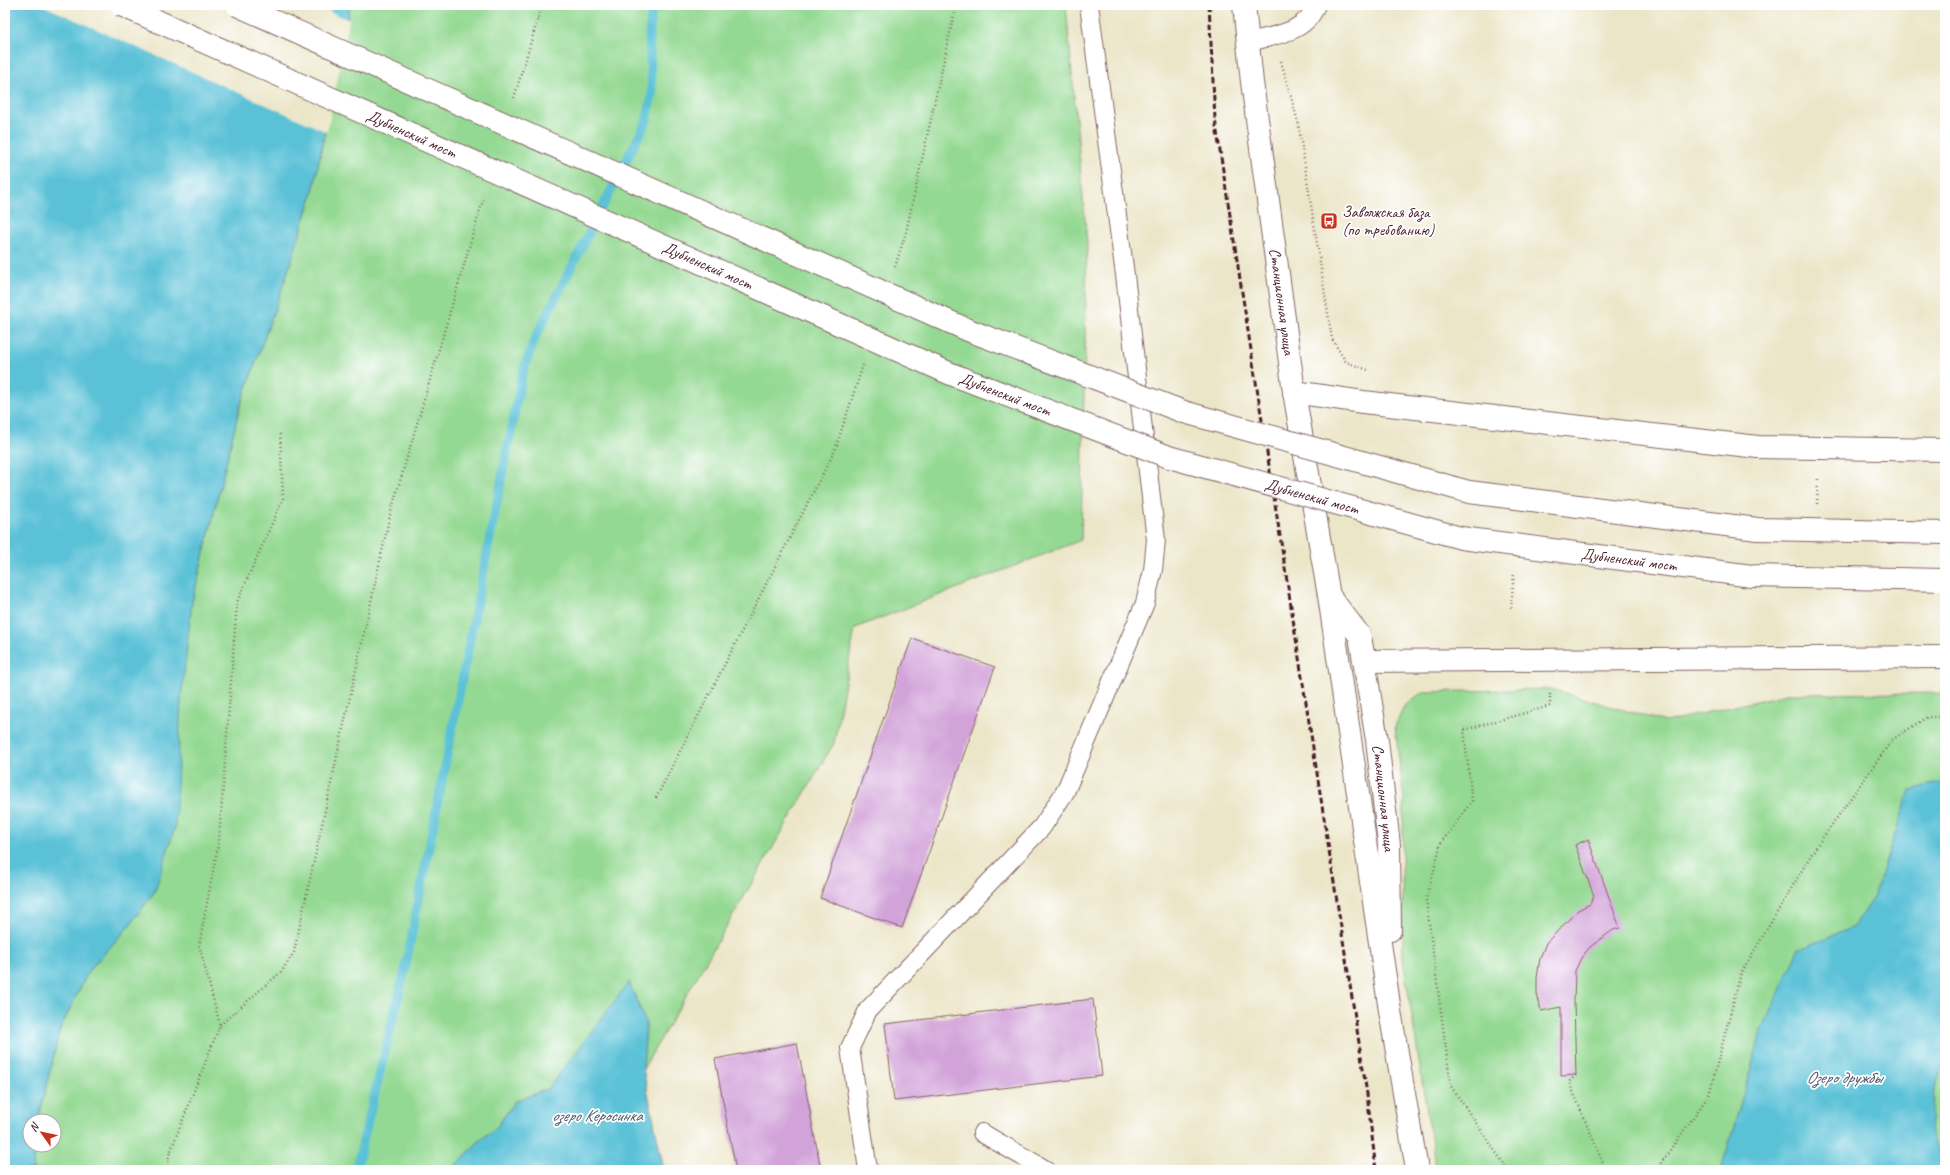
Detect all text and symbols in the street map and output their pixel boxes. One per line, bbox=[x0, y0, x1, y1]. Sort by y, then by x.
street label: Дубненский мост bbox=[363, 105, 461, 163]
place label: Заволжская база (по требованию) bbox=[1342, 202, 1435, 240]
bus stop icon: Заволжская база (по требованию) bbox=[1319, 211, 1339, 231]
street label: Дубненский мост bbox=[659, 237, 757, 295]
street label: Станционная улица bbox=[1265, 247, 1299, 358]
street label: Дубненский мост bbox=[956, 368, 1055, 421]
street label: Дубненский мост bbox=[1263, 474, 1362, 519]
street label: Дубненский мост bbox=[1580, 544, 1679, 576]
street label: Станционная улица bbox=[1368, 744, 1399, 853]
water label: Озеро дружбы bbox=[1806, 1067, 1885, 1089]
water label: озеро Керосинка bbox=[552, 1105, 644, 1127]
north arrow bbox=[22, 1113, 62, 1153]
text: N bbox=[26, 1119, 43, 1134]

